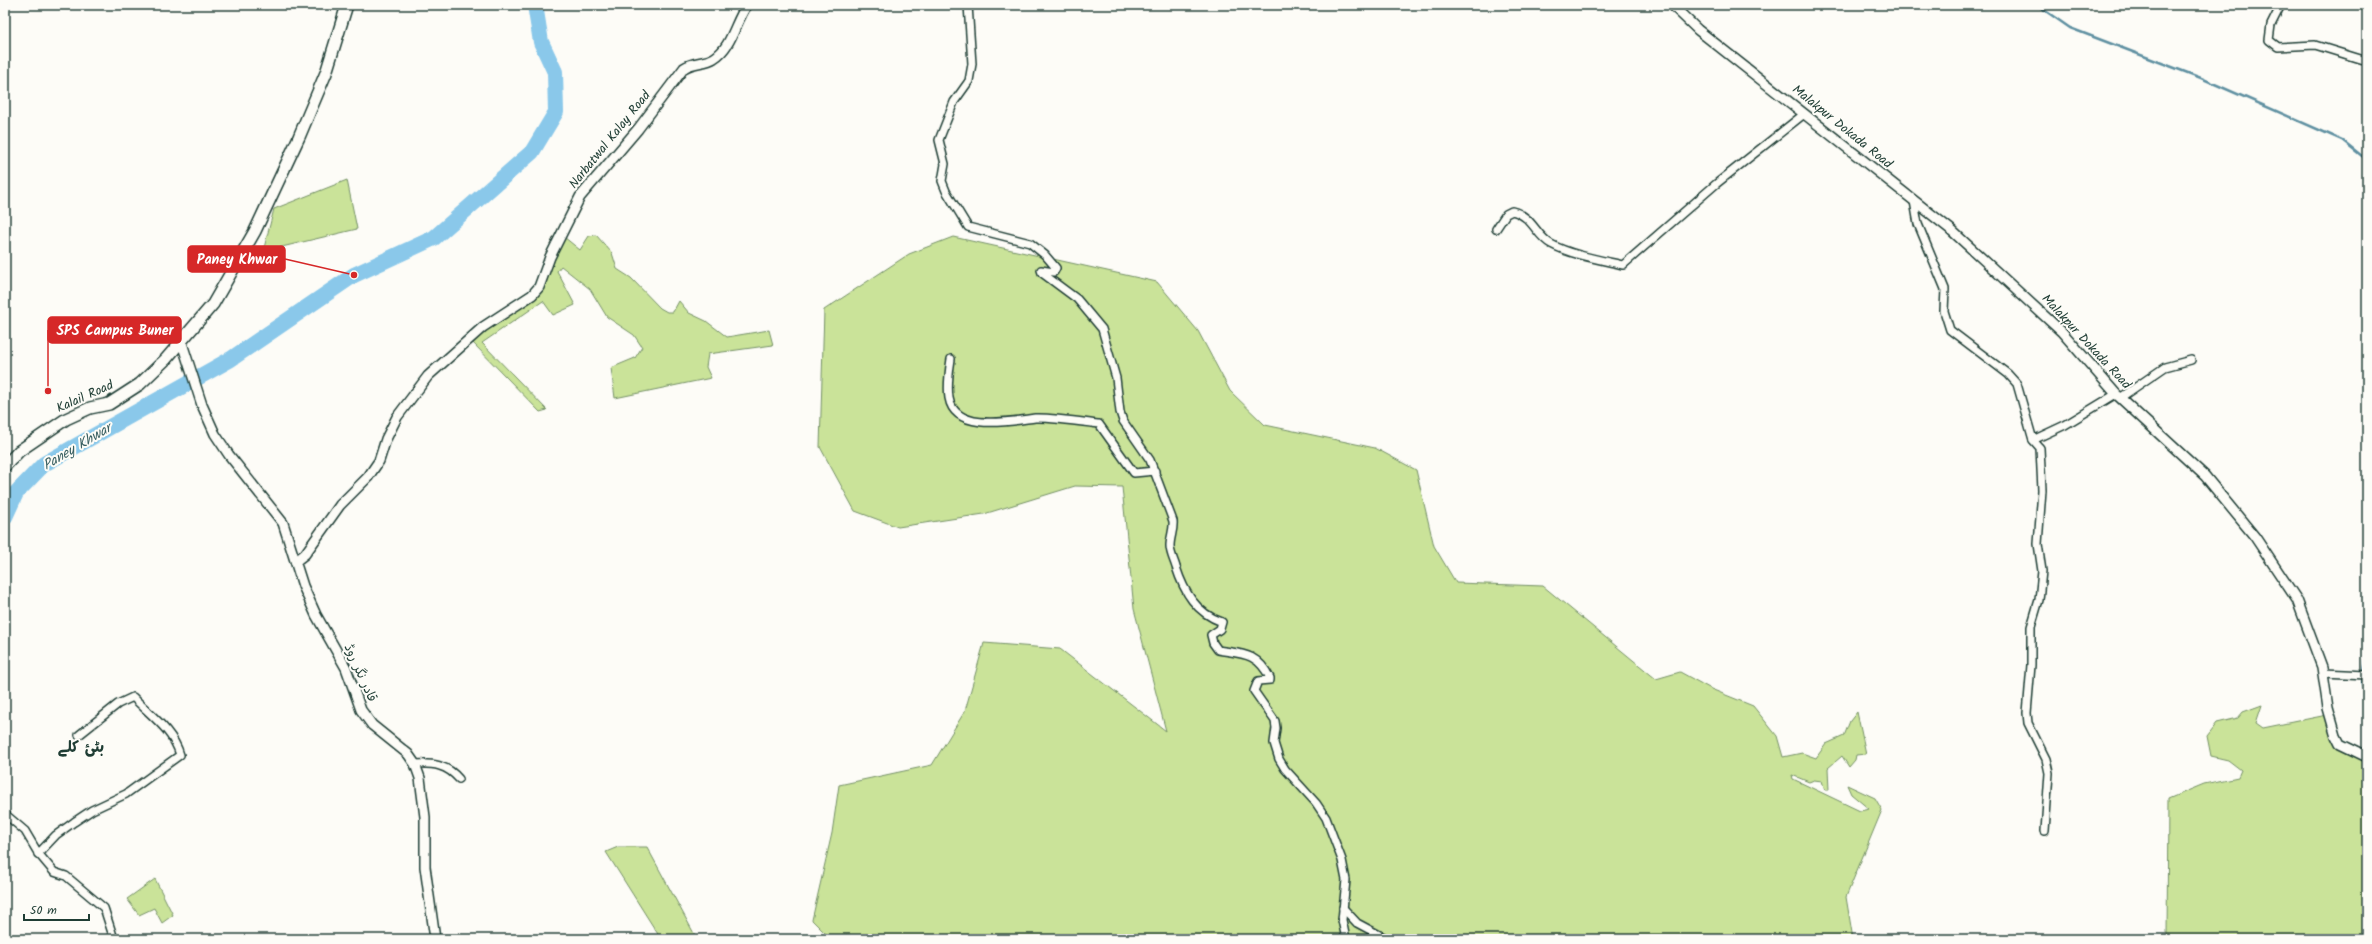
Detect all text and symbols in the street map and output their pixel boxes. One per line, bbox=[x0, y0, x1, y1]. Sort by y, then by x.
street label: Malakpur Dokada Road bbox=[1787, 80, 1897, 175]
street label: Narbatwal Kalay Road bbox=[564, 86, 657, 194]
callout: Paney Khwar bbox=[188, 246, 285, 272]
text: Paney Khwar bbox=[197, 249, 278, 271]
street label: Malakpur Dokada Road bbox=[2036, 289, 2136, 395]
callout: SPS Campus Buner bbox=[48, 317, 181, 343]
text: SPS Campus Buner bbox=[56, 320, 175, 342]
street label: Kalail Road bbox=[53, 375, 117, 419]
water label: Paney Khwar bbox=[39, 416, 118, 476]
street label: قادر نگر روڈ bbox=[338, 641, 382, 705]
district label: بٹئ کلے bbox=[58, 736, 104, 760]
scale bar bbox=[24, 896, 89, 922]
text: 50 m bbox=[30, 901, 57, 920]

